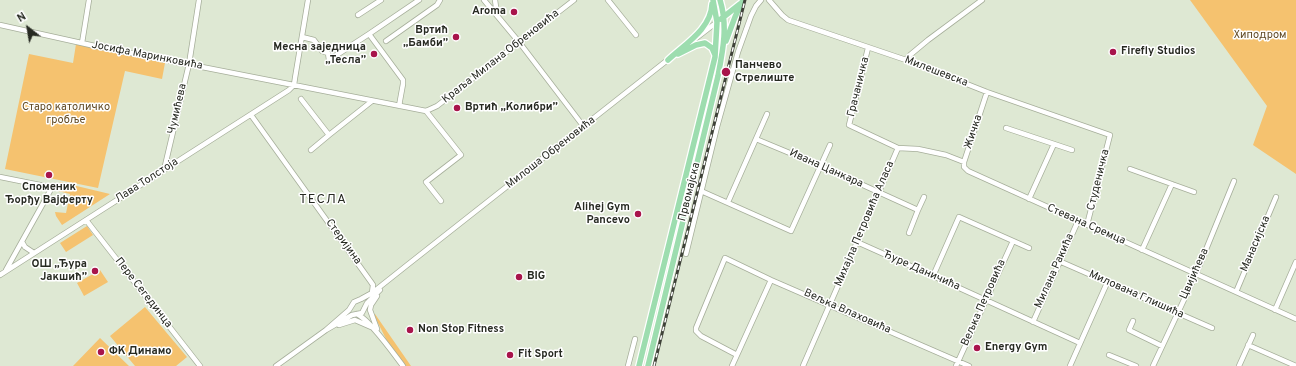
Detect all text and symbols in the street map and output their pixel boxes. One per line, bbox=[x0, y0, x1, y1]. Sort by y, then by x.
place label: Aroma bbox=[472, 5, 506, 19]
street label: Краља Милана Обреновића bbox=[440, 7, 562, 107]
marker: Aroma bbox=[509, 7, 519, 17]
north arrow bbox=[8, 8, 48, 48]
text: N bbox=[15, 10, 29, 26]
place label: Вртић „Бамби” bbox=[403, 24, 448, 50]
park label: Хиподром bbox=[1233, 29, 1287, 43]
marker: Вртић „Бамби” bbox=[451, 32, 461, 42]
street label: Јосифа Маринковића bbox=[90, 39, 204, 73]
place label: Месна заједница „Тесла” bbox=[273, 41, 366, 67]
place label: Firefly Studios bbox=[1121, 45, 1195, 59]
marker: Firefly Studios bbox=[1108, 47, 1118, 57]
marker: Месна заједница „Тесла” bbox=[369, 49, 379, 59]
street label: Милешевска bbox=[902, 54, 970, 90]
street label: Грачаничка bbox=[845, 56, 873, 118]
place label: Панчево Стрелиште bbox=[735, 59, 794, 85]
marker: Панчево Стрелиште bbox=[720, 66, 732, 78]
street label: Чумићева bbox=[166, 82, 190, 136]
park label: Старо католичко гробље bbox=[22, 101, 110, 127]
place label: Вртић „Колибри” bbox=[465, 101, 558, 115]
marker: Вртић „Колибри” bbox=[452, 103, 462, 113]
street label: Жичка bbox=[962, 113, 986, 151]
street label: Милоша Обреновића bbox=[504, 114, 598, 192]
street label: Ивана Цанкара bbox=[787, 147, 865, 191]
street label: Студеничка bbox=[1085, 148, 1113, 212]
street label: Лава Толстоја bbox=[113, 156, 181, 206]
street label: Михајла Петровића Аласа bbox=[833, 159, 897, 289]
street label: Првомајска bbox=[676, 161, 704, 223]
marker: Споменик Ђорђу Вајферту bbox=[44, 170, 54, 180]
place label: Споменик Ђорђу Вајферту bbox=[5, 181, 93, 207]
district label: ТЕСЛА bbox=[299, 192, 347, 208]
place label: Alihej Gym Pancevo bbox=[574, 201, 630, 227]
street label: Стевана Сремца bbox=[1045, 202, 1127, 248]
marker: Alihej Gym Pancevo bbox=[633, 209, 643, 219]
street label: Манасијска bbox=[1238, 214, 1274, 274]
street label: Стеријина bbox=[322, 217, 364, 267]
street label: Милана Ракића bbox=[1033, 232, 1077, 310]
street label: Цвијићева bbox=[1178, 246, 1212, 302]
street label: Ђуре Даничића bbox=[880, 248, 962, 294]
street label: Пере Сегединца bbox=[112, 255, 174, 331]
place label: ОШ „Ђура Јакшић” bbox=[32, 258, 87, 284]
street label: Вељка Петровића bbox=[959, 258, 1009, 348]
marker: ОШ „Ђура Јакшић” bbox=[90, 266, 100, 276]
street label: Милована Глишића bbox=[1086, 268, 1186, 322]
place label: BIG bbox=[527, 270, 545, 284]
marker: BIG bbox=[514, 272, 524, 282]
street label: Вељка Влаховића bbox=[801, 287, 893, 337]
place label: Non Stop Fitness bbox=[418, 323, 504, 337]
marker: Non Stop Fitness bbox=[405, 325, 415, 335]
place label: Energy Gym bbox=[985, 341, 1047, 355]
marker: Energy Gym bbox=[972, 343, 982, 353]
place label: ФК Динамо bbox=[109, 345, 172, 359]
marker: ФК Динамо bbox=[96, 347, 106, 357]
place label: Fit Sport bbox=[518, 348, 563, 362]
marker: Fit Sport bbox=[505, 350, 515, 360]

